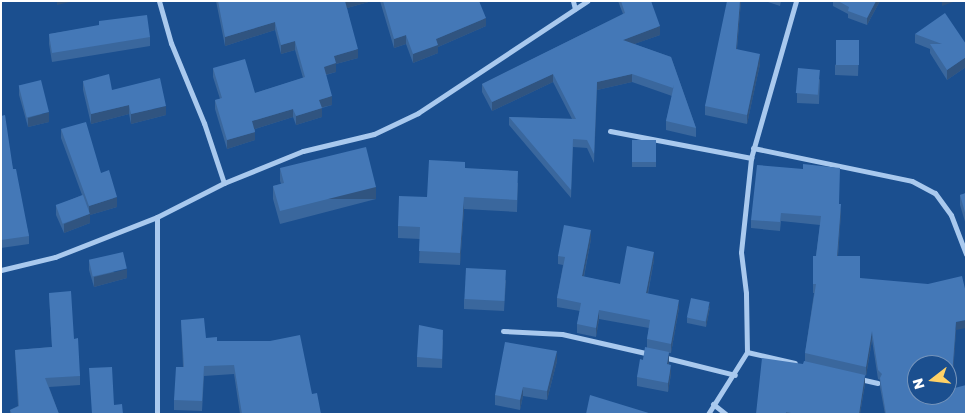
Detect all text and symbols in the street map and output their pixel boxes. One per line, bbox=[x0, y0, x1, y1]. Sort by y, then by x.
north arrow bbox=[907, 355, 957, 405]
text: N bbox=[908, 377, 928, 391]

